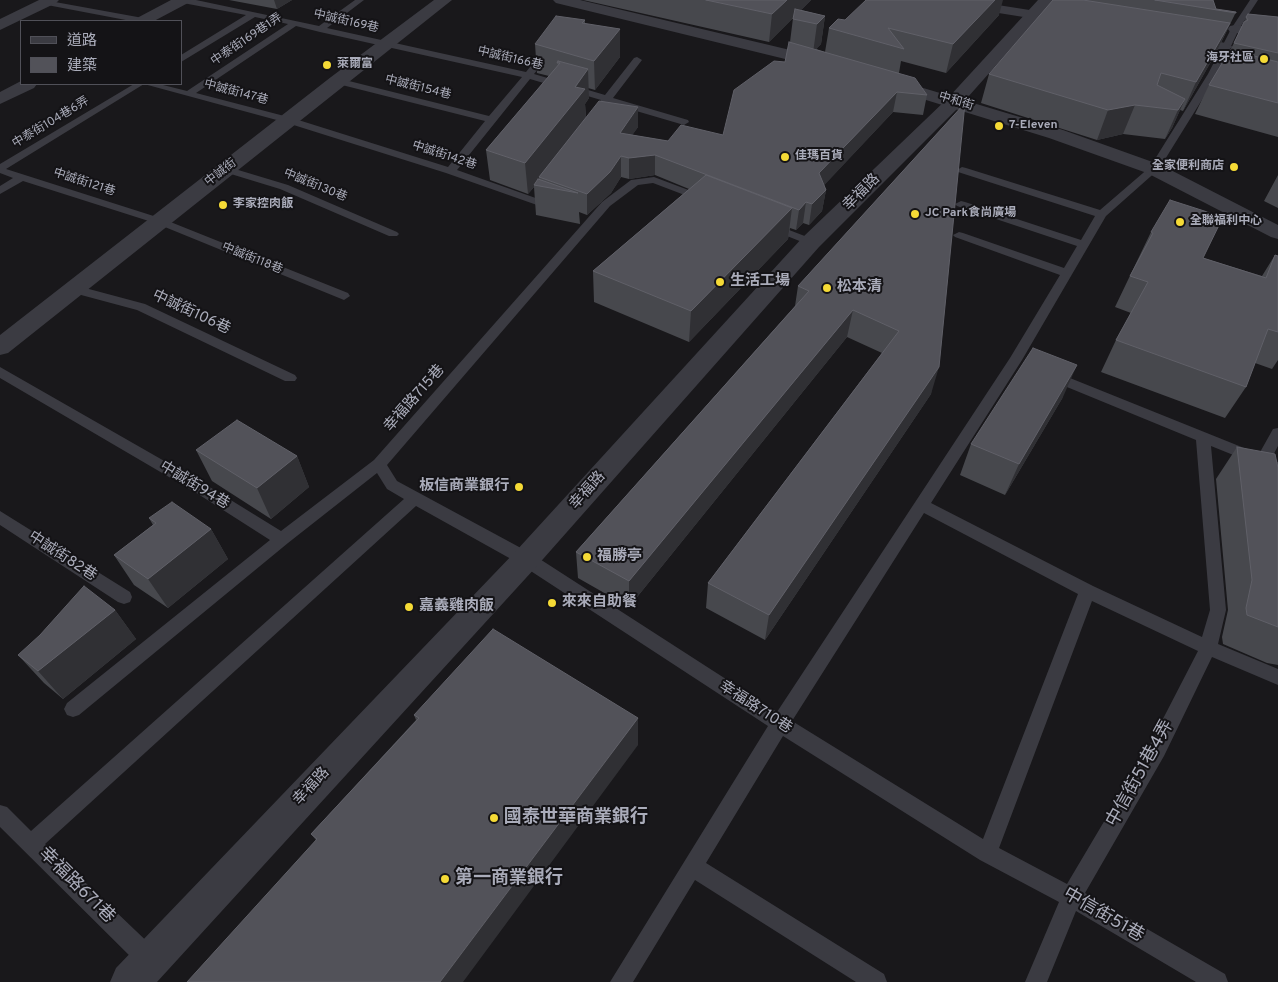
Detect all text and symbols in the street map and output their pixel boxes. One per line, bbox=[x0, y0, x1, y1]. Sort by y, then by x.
street label: 中誠街169巷 bbox=[312, 8, 380, 36]
street label: 中泰街169巷1弄 bbox=[209, 11, 285, 69]
legend bbox=[20, 20, 182, 85]
text: 道路 bbox=[67, 32, 97, 51]
street label: 中誠街166巷 bbox=[476, 44, 544, 74]
place label: 海牙社區 bbox=[1206, 52, 1254, 66]
marker: 海牙社區 bbox=[1258, 53, 1270, 65]
text: 建築 bbox=[67, 57, 97, 76]
place label: 萊爾富 bbox=[337, 58, 373, 72]
marker: 萊爾富 bbox=[321, 59, 333, 71]
street label: 中誠街154巷 bbox=[383, 73, 453, 103]
street label: 中誠街147巷 bbox=[202, 78, 270, 108]
street label: 中和街 bbox=[937, 90, 975, 114]
street label: 中泰街104巷6弄 bbox=[10, 94, 92, 152]
place label: 7-Eleven bbox=[1009, 119, 1058, 133]
marker: 7-Eleven bbox=[993, 120, 1005, 132]
street label: 中誠街142巷 bbox=[410, 139, 478, 173]
place label: 佳瑪百貨 bbox=[795, 150, 843, 164]
marker: 佳瑪百貨 bbox=[779, 151, 791, 163]
street label: 中誠街 bbox=[202, 156, 240, 190]
place label: 全家便利商店 bbox=[1152, 160, 1224, 174]
marker: 全家便利商店 bbox=[1228, 161, 1240, 173]
street label: 中誠街121巷 bbox=[51, 166, 117, 200]
street label: 中誠街130巷 bbox=[281, 167, 349, 205]
street label: 幸福路 bbox=[840, 171, 884, 215]
place label: 李家控肉飯 bbox=[233, 198, 293, 212]
marker: 李家控肉飯 bbox=[217, 199, 229, 211]
place label: JC Park食尚廣場 bbox=[925, 207, 1016, 221]
marker: JC Park食尚廣場 bbox=[909, 208, 921, 220]
place label: 全聯福利中心 bbox=[1190, 215, 1262, 229]
marker: 全聯福利中心 bbox=[1174, 216, 1186, 228]
street label: 中誠街118巷 bbox=[220, 240, 284, 278]
place label: 生活工場 bbox=[730, 273, 790, 291]
marker: 生活工場 bbox=[714, 276, 726, 288]
place label: 松本清 bbox=[837, 279, 882, 297]
marker: 松本清 bbox=[821, 282, 833, 294]
street label: 中誠街106巷 bbox=[149, 287, 233, 339]
street label: 幸福路715巷 bbox=[381, 362, 449, 436]
street label: 中誠街94巷 bbox=[156, 458, 232, 514]
street label: 幸福路 bbox=[566, 468, 610, 514]
place label: 板信商業銀行 bbox=[419, 478, 509, 496]
marker: 板信商業銀行 bbox=[513, 481, 525, 493]
street label: 中誠街82巷 bbox=[24, 528, 100, 586]
place label: 福勝亭 bbox=[597, 548, 642, 566]
marker: 福勝亭 bbox=[581, 551, 593, 563]
place label: 來來自助餐 bbox=[562, 594, 637, 612]
marker: 來來自助餐 bbox=[546, 597, 558, 609]
place label: 嘉義雞肉飯 bbox=[419, 598, 494, 616]
marker: 嘉義雞肉飯 bbox=[403, 601, 415, 613]
street label: 幸福路710巷 bbox=[715, 678, 795, 738]
street label: 中信街51巷4弄 bbox=[1103, 717, 1179, 831]
street label: 幸福路 bbox=[290, 764, 334, 810]
place label: 國泰世華商業銀行 bbox=[504, 807, 648, 829]
marker: 國泰世華商業銀行 bbox=[488, 812, 500, 824]
street label: 幸福路671巷 bbox=[33, 843, 119, 929]
place label: 第一商業銀行 bbox=[455, 868, 563, 890]
marker: 第一商業銀行 bbox=[439, 873, 451, 885]
street label: 中信街51巷 bbox=[1059, 884, 1147, 948]

